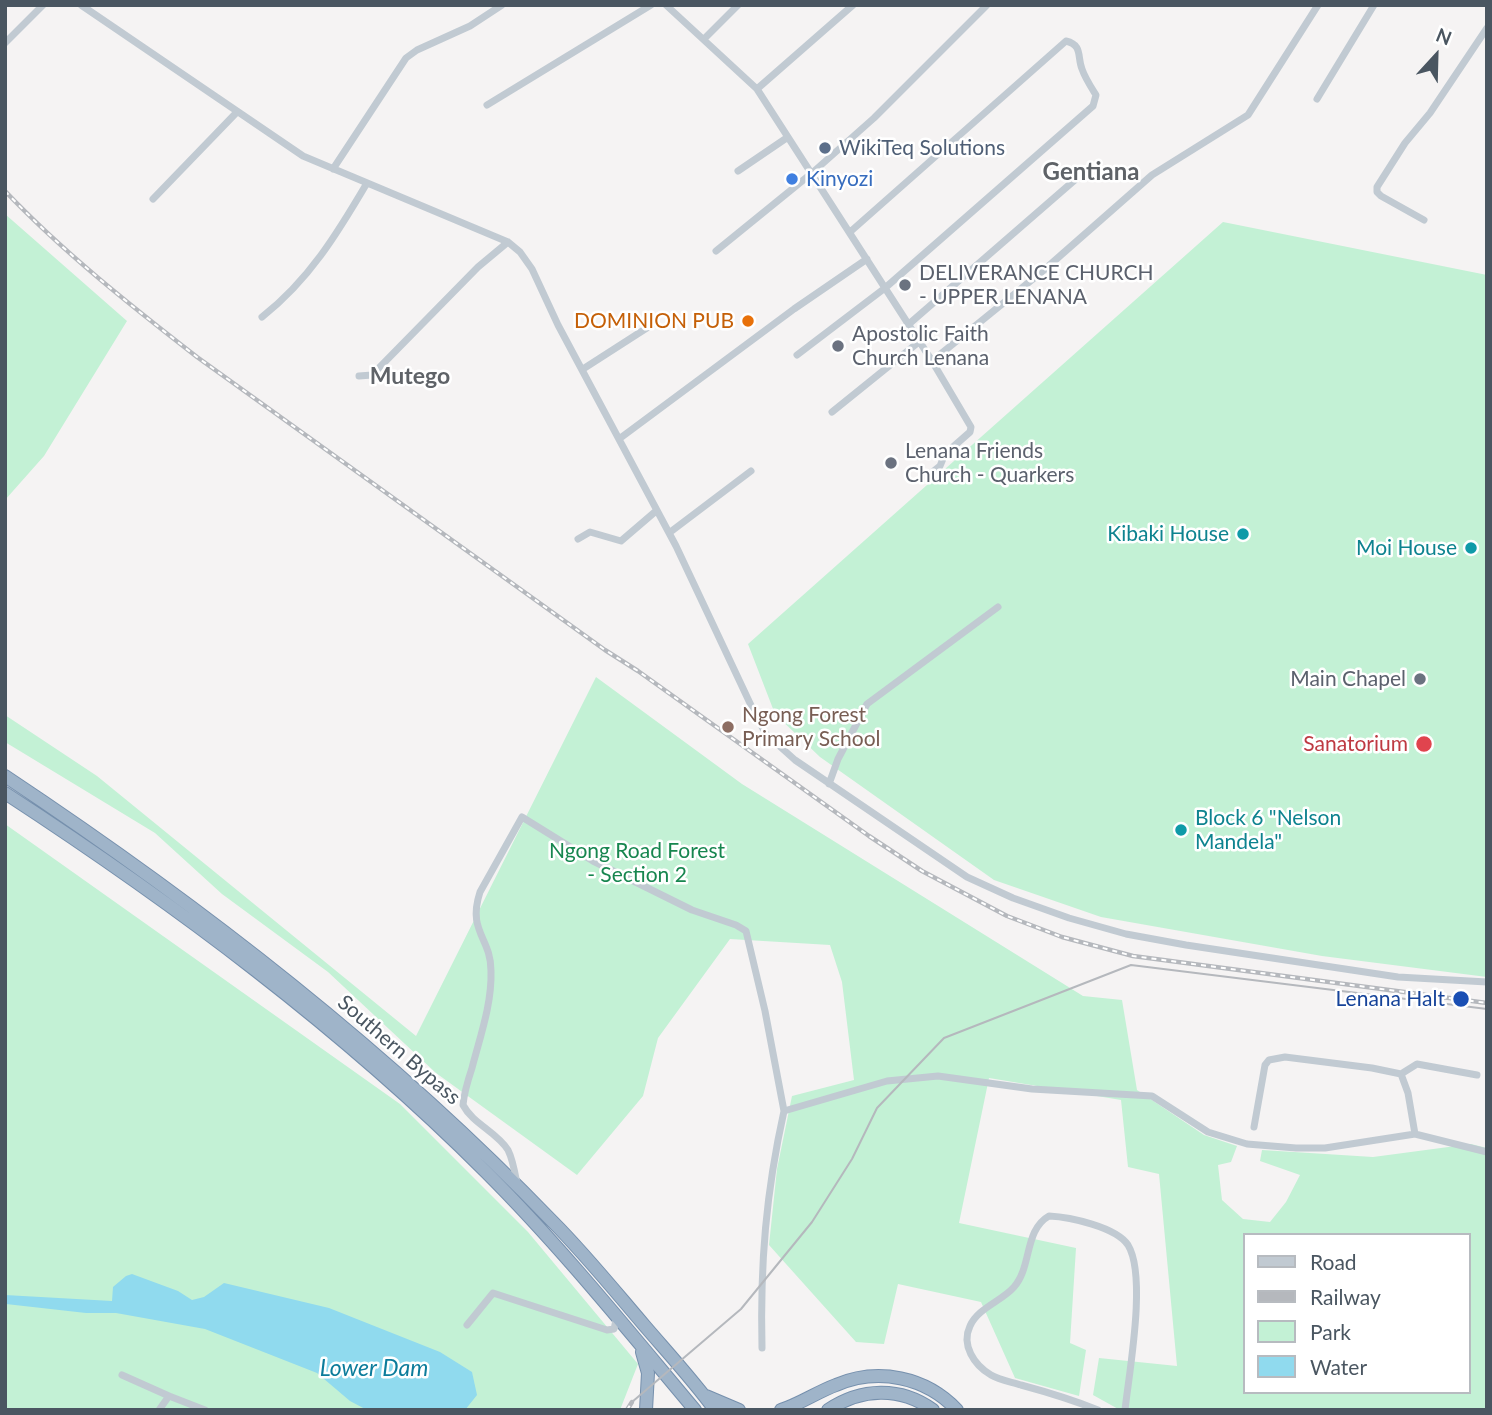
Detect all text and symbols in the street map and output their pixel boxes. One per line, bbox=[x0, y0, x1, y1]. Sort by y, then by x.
north arrow bbox=[1401, 21, 1471, 91]
text: N bbox=[1433, 23, 1455, 49]
place label: WikiTeq Solutions bbox=[839, 135, 1005, 161]
marker: WikiTeq Solutions bbox=[817, 140, 833, 156]
district label: Gentiana bbox=[1043, 158, 1139, 186]
place label: Kinyozi bbox=[806, 166, 873, 192]
marker: Kinyozi bbox=[784, 171, 800, 187]
place label: DELIVERANCE CHURCH - UPPER LENANA bbox=[919, 260, 1154, 310]
marker: DELIVERANCE CHURCH - UPPER LENANA bbox=[897, 277, 913, 293]
place label: DOMINION PUB bbox=[574, 308, 734, 334]
marker: DOMINION PUB bbox=[740, 313, 756, 329]
place label: Apostolic Faith Church Lenana bbox=[852, 321, 989, 371]
marker: Apostolic Faith Church Lenana bbox=[830, 338, 846, 354]
district label: Mutego bbox=[370, 363, 450, 391]
place label: Lenana Friends Church - Quarkers bbox=[905, 438, 1074, 488]
marker: Lenana Friends Church - Quarkers bbox=[883, 455, 899, 471]
place label: Kibaki House bbox=[1107, 521, 1229, 547]
marker: Kibaki House bbox=[1235, 526, 1251, 542]
place label: Moi House bbox=[1356, 535, 1457, 561]
marker: Moi House bbox=[1463, 540, 1479, 556]
place label: Main Chapel bbox=[1290, 666, 1406, 692]
marker: Main Chapel bbox=[1412, 671, 1428, 687]
place label: Ngong Forest Primary School bbox=[742, 702, 880, 752]
marker: Ngong Forest Primary School bbox=[720, 719, 736, 735]
place label: Sanatorium bbox=[1303, 731, 1408, 757]
marker: Sanatorium bbox=[1414, 734, 1434, 754]
place label: Block 6 "Nelson Mandela" bbox=[1195, 805, 1341, 855]
marker: Block 6 "Nelson Mandela" bbox=[1173, 822, 1189, 838]
park label: Ngong Road Forest - Section 2 bbox=[549, 838, 725, 888]
place label: Lenana Halt bbox=[1336, 986, 1445, 1012]
marker: Lenana Halt bbox=[1451, 989, 1471, 1009]
street label: Southern Bypass bbox=[332, 990, 466, 1110]
legend bbox=[1244, 1233, 1471, 1394]
text: Road bbox=[1310, 1249, 1357, 1274]
text: Railway bbox=[1310, 1284, 1381, 1309]
text: Park bbox=[1310, 1319, 1351, 1344]
text: Water bbox=[1310, 1354, 1367, 1379]
water label: Lower Dam bbox=[320, 1355, 428, 1383]

